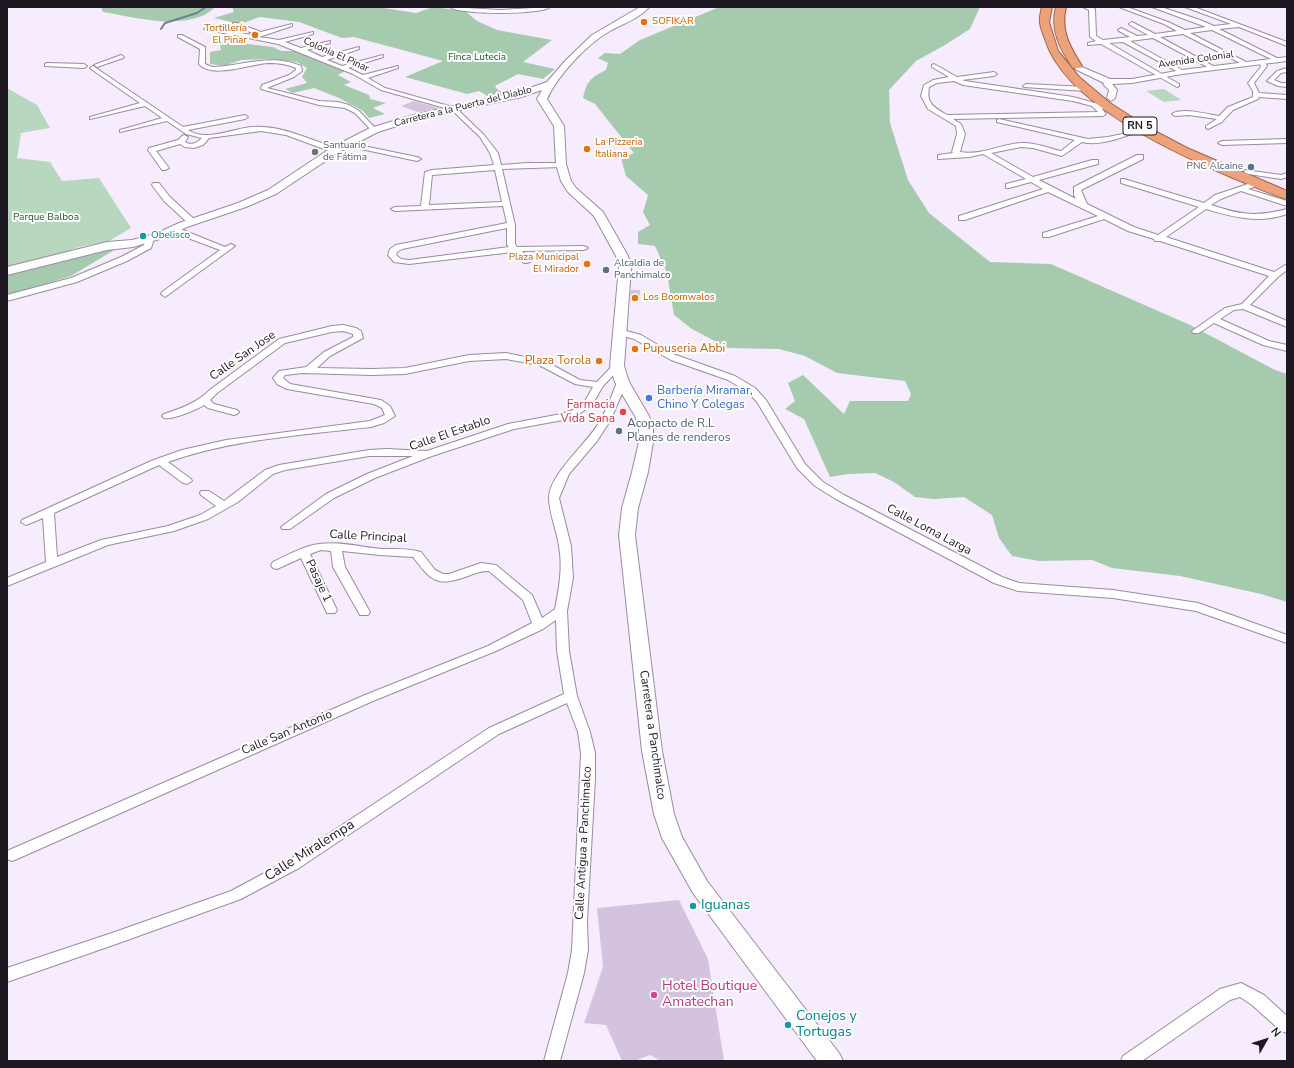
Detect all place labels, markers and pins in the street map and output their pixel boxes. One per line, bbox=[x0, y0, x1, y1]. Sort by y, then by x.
place label: SOFIKAR bbox=[652, 16, 694, 28]
marker: SOFIKAR bbox=[639, 17, 649, 27]
place label: Tortillería El Pinar bbox=[204, 23, 247, 46]
marker: Tortillería El Pinar bbox=[250, 30, 260, 40]
place label: La Pizzeria Italiana bbox=[595, 137, 643, 160]
place label: Santuario de Fátima bbox=[323, 140, 367, 164]
marker: La Pizzeria Italiana bbox=[582, 144, 592, 154]
marker: Santuario de Fátima bbox=[310, 147, 320, 157]
place label: PNC Alcaine bbox=[1187, 161, 1243, 173]
marker: PNC Alcaine bbox=[1246, 162, 1256, 172]
place label: Obelisco bbox=[151, 230, 190, 242]
marker: Obelisco bbox=[138, 231, 148, 241]
place label: Plaza Municipal El Mirador bbox=[509, 252, 579, 276]
place label: Alcaldia de Panchimalco bbox=[614, 258, 671, 282]
marker: Plaza Municipal El Mirador bbox=[582, 259, 592, 269]
marker: Alcaldia de Panchimalco bbox=[601, 265, 611, 275]
place label: Los Boomwalos bbox=[643, 292, 715, 304]
marker: Los Boomwalos bbox=[630, 293, 640, 303]
place label: Pupuseria Abbi bbox=[643, 342, 725, 356]
marker: Pupuseria Abbi bbox=[630, 344, 640, 354]
place label: Plaza Torola bbox=[525, 354, 591, 368]
marker: Plaza Torola bbox=[594, 356, 604, 366]
place label: Barbería Miramar, Chino Y Colegas bbox=[657, 384, 753, 412]
marker: Barbería Miramar, Chino Y Colegas bbox=[644, 393, 654, 403]
place label: Farmacia Vida Sana bbox=[561, 398, 615, 426]
marker: Farmacia Vida Sana bbox=[618, 407, 628, 417]
place label: Acopacto de R.L Planes de renderos bbox=[627, 417, 730, 445]
marker: Acopacto de R.L Planes de renderos bbox=[614, 426, 624, 436]
place label: Iguanas bbox=[701, 898, 750, 914]
marker: Iguanas bbox=[688, 901, 698, 911]
place label: Hotel Boutique Amatechan bbox=[662, 979, 757, 1012]
marker: Hotel Boutique Amatechan bbox=[649, 990, 659, 1000]
place label: Conejos y Tortugas bbox=[796, 1009, 857, 1042]
marker: Conejos y Tortugas bbox=[783, 1020, 793, 1030]

